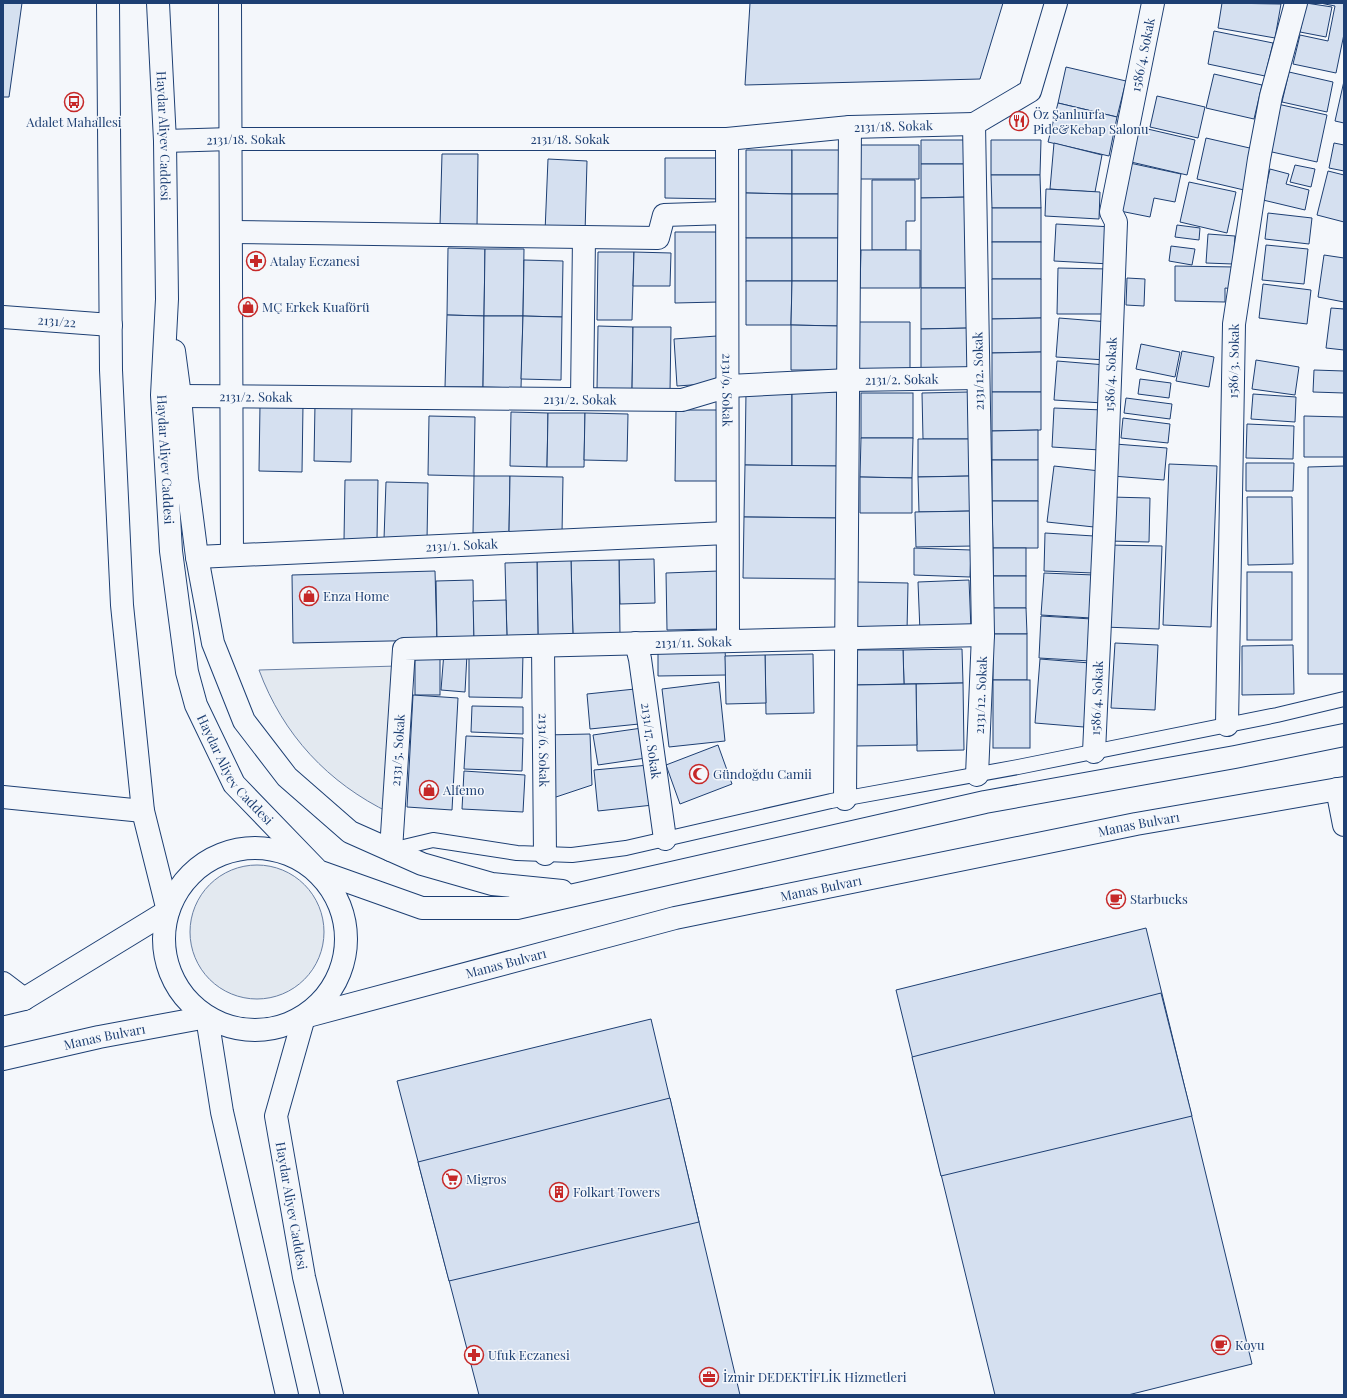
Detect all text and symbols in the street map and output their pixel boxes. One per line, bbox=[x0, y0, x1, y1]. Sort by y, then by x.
street label: 1586/4. Sokak bbox=[1126, 15, 1158, 93]
street label: Haydar Aliyev Caddesi bbox=[153, 71, 175, 201]
bus stop icon: Adalet Mahallesi bbox=[63, 91, 85, 113]
place label: Öz Şanlıurfa Pide&Kebap Salonu bbox=[1033, 105, 1149, 137]
restaurant icon: Öz Şanlıurfa Pide&Kebap Salonu bbox=[1008, 110, 1030, 132]
place label: Adalet Mahallesi bbox=[25, 113, 122, 130]
street label: 2131/18. Sokak bbox=[854, 116, 934, 135]
street label: 2131/18. Sokak bbox=[206, 130, 286, 148]
street label: 2131/18. Sokak bbox=[530, 130, 610, 147]
pharmacy icon: Atalay Eczanesi bbox=[245, 250, 267, 272]
place label: Atalay Eczanesi bbox=[269, 252, 360, 269]
shop icon: MÇ Erkek Kuaförü bbox=[237, 296, 259, 318]
place label: MÇ Erkek Kuaförü bbox=[262, 298, 370, 315]
street label: 2131/22 bbox=[37, 311, 77, 330]
street label: 1586/3. Sokak bbox=[1224, 322, 1242, 399]
street label: 2131/12. Sokak bbox=[968, 331, 987, 410]
street label: 1586/4. Sokak bbox=[1100, 336, 1120, 412]
street label: 2131/9. Sokak bbox=[719, 353, 737, 428]
street label: 2131/2. Sokak bbox=[865, 370, 940, 388]
street label: 2131/2. Sokak bbox=[219, 387, 294, 405]
street label: 2131/2. Sokak bbox=[543, 390, 618, 407]
street label: Haydar Aliyev Caddesi bbox=[154, 394, 178, 525]
street label: 2131/1. Sokak bbox=[425, 534, 499, 555]
shop icon: Enza Home bbox=[298, 585, 320, 607]
place label: Enza Home bbox=[323, 587, 390, 604]
street label: 2131/11. Sokak bbox=[655, 632, 733, 651]
street label: 2131/12. Sokak bbox=[970, 655, 990, 735]
street label: 1586/4. Sokak bbox=[1086, 659, 1106, 736]
street label: 2131/17. Sokak bbox=[638, 701, 666, 781]
street label: Haydar Aliyev Caddesi bbox=[194, 711, 278, 828]
street label: 2131/5. Sokak bbox=[386, 712, 408, 787]
street label: 2131/6. Sokak bbox=[536, 713, 553, 788]
mosque icon: Gündoğdu Camii bbox=[688, 763, 710, 785]
place label: Gündoğdu Camii bbox=[713, 765, 812, 782]
shop icon: Alfemo bbox=[418, 779, 440, 801]
place label: Alfemo bbox=[442, 781, 484, 798]
street label: Manas Bulvarı bbox=[1096, 808, 1181, 840]
street label: Manas Bulvarı bbox=[779, 871, 863, 904]
cafe icon: Starbucks bbox=[1105, 888, 1127, 910]
place label: Starbucks bbox=[1130, 890, 1188, 907]
street label: Manas Bulvarı bbox=[464, 944, 548, 982]
street label: Manas Bulvarı bbox=[62, 1020, 147, 1053]
street label: Haydar Aliyev Caddesi bbox=[273, 1140, 312, 1271]
supermarket icon: Migros bbox=[441, 1168, 463, 1190]
place label: Migros bbox=[466, 1170, 507, 1187]
building icon: Folkart Towers bbox=[548, 1181, 570, 1203]
place label: Folkart Towers bbox=[573, 1183, 660, 1200]
cafe icon: Koyu bbox=[1210, 1334, 1232, 1356]
place label: Koyu bbox=[1235, 1336, 1265, 1353]
pharmacy icon: Ufuk Eczanesi bbox=[463, 1344, 485, 1366]
place label: Ufuk Eczanesi bbox=[488, 1346, 570, 1363]
office icon: İzmir DEDEKTİFLİK Hizmetleri bbox=[698, 1366, 720, 1388]
place label: İzmir DEDEKTİFLİK Hizmetleri bbox=[723, 1368, 907, 1385]

